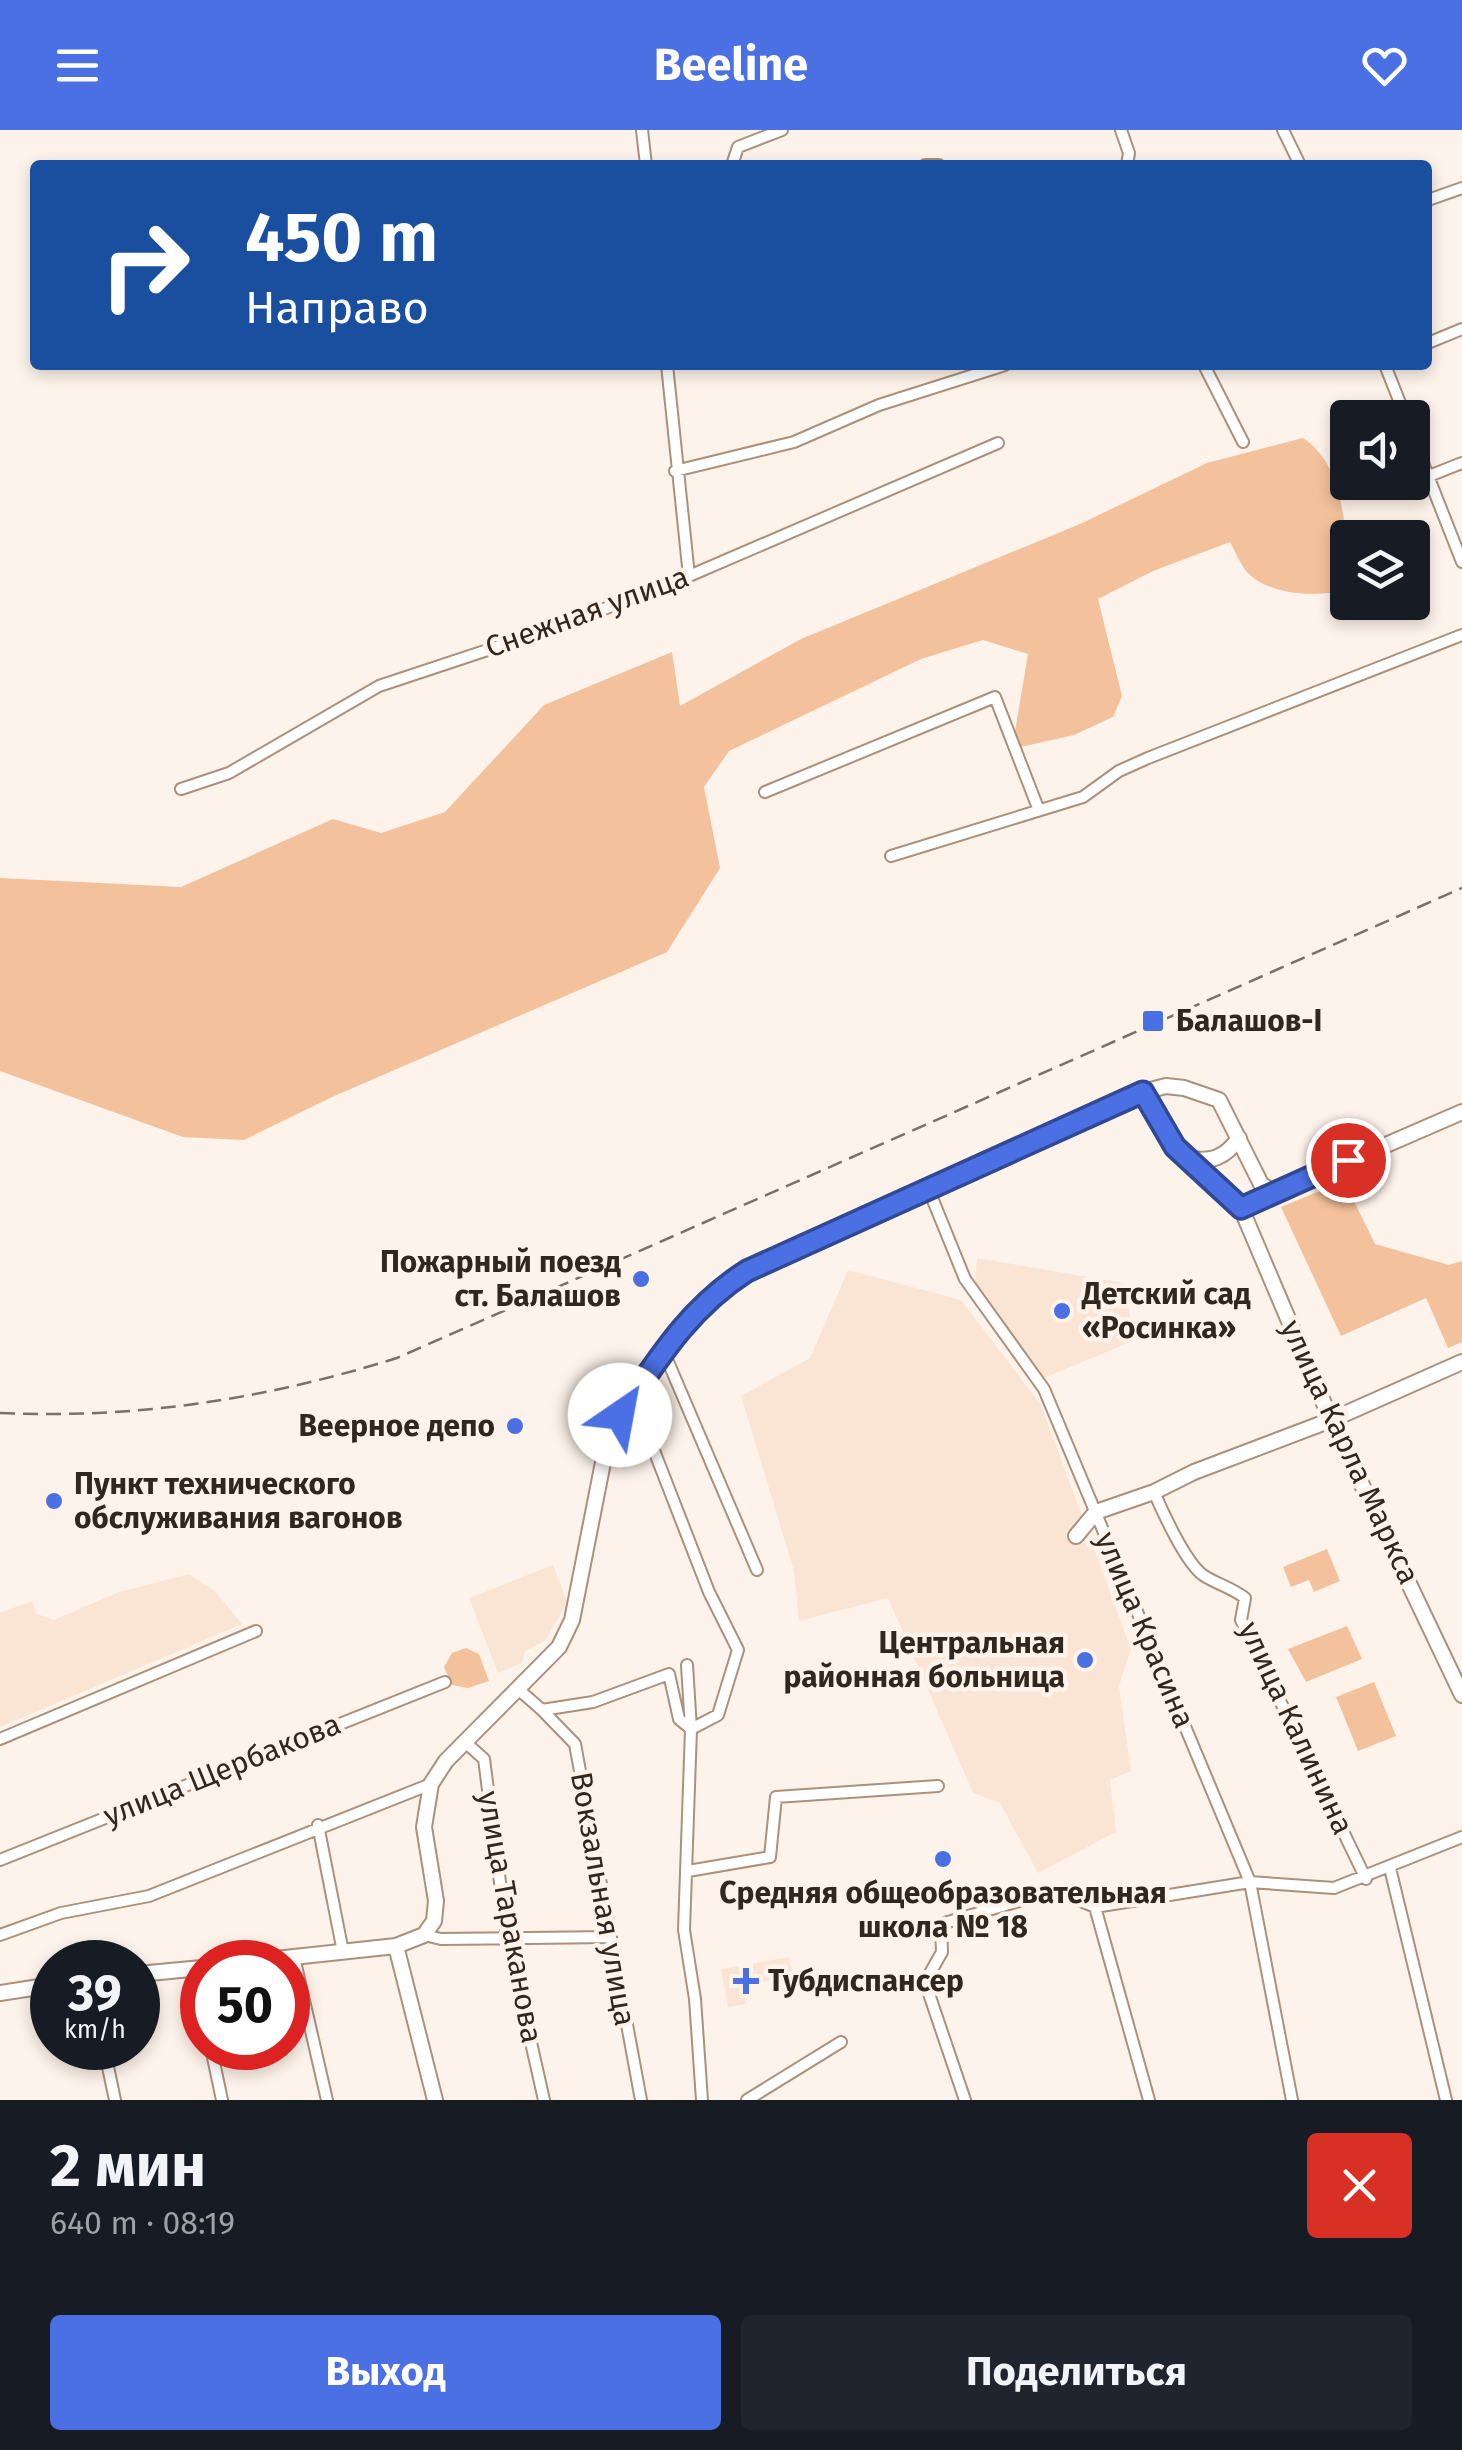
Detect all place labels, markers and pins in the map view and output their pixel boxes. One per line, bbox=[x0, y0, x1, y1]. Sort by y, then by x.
place label: Балашов-I bbox=[1176, 1003, 1322, 1039]
marker: Балашов-I bbox=[1140, 1008, 1166, 1034]
pin bbox=[1306, 1118, 1391, 1203]
place label: Пожарный поезд ст. Балашов bbox=[380, 1244, 621, 1314]
marker: Пожарный поезд ст. Балашов bbox=[630, 1268, 652, 1290]
place label: Детский сад «Росинка» bbox=[1081, 1276, 1251, 1346]
marker: Детский сад «Росинка» bbox=[1051, 1300, 1073, 1322]
place label: Веерное депо bbox=[299, 1408, 495, 1444]
marker: Веерное депо bbox=[504, 1415, 526, 1437]
place label: Пункт технического обслуживания вагонов bbox=[74, 1466, 403, 1536]
marker: Пункт технического обслуживания вагонов bbox=[43, 1490, 65, 1512]
place label: Центральная районная больница bbox=[784, 1625, 1065, 1695]
marker: Центральная районная больница bbox=[1074, 1649, 1096, 1671]
marker: Средняя общеобразовательная школа № 18 bbox=[932, 1848, 954, 1870]
place label: Средняя общеобразовательная школа № 18 bbox=[719, 1875, 1167, 1945]
place label: Тубдиспансер bbox=[768, 1963, 964, 1999]
marker: Тубдиспансер bbox=[733, 1968, 759, 1994]

